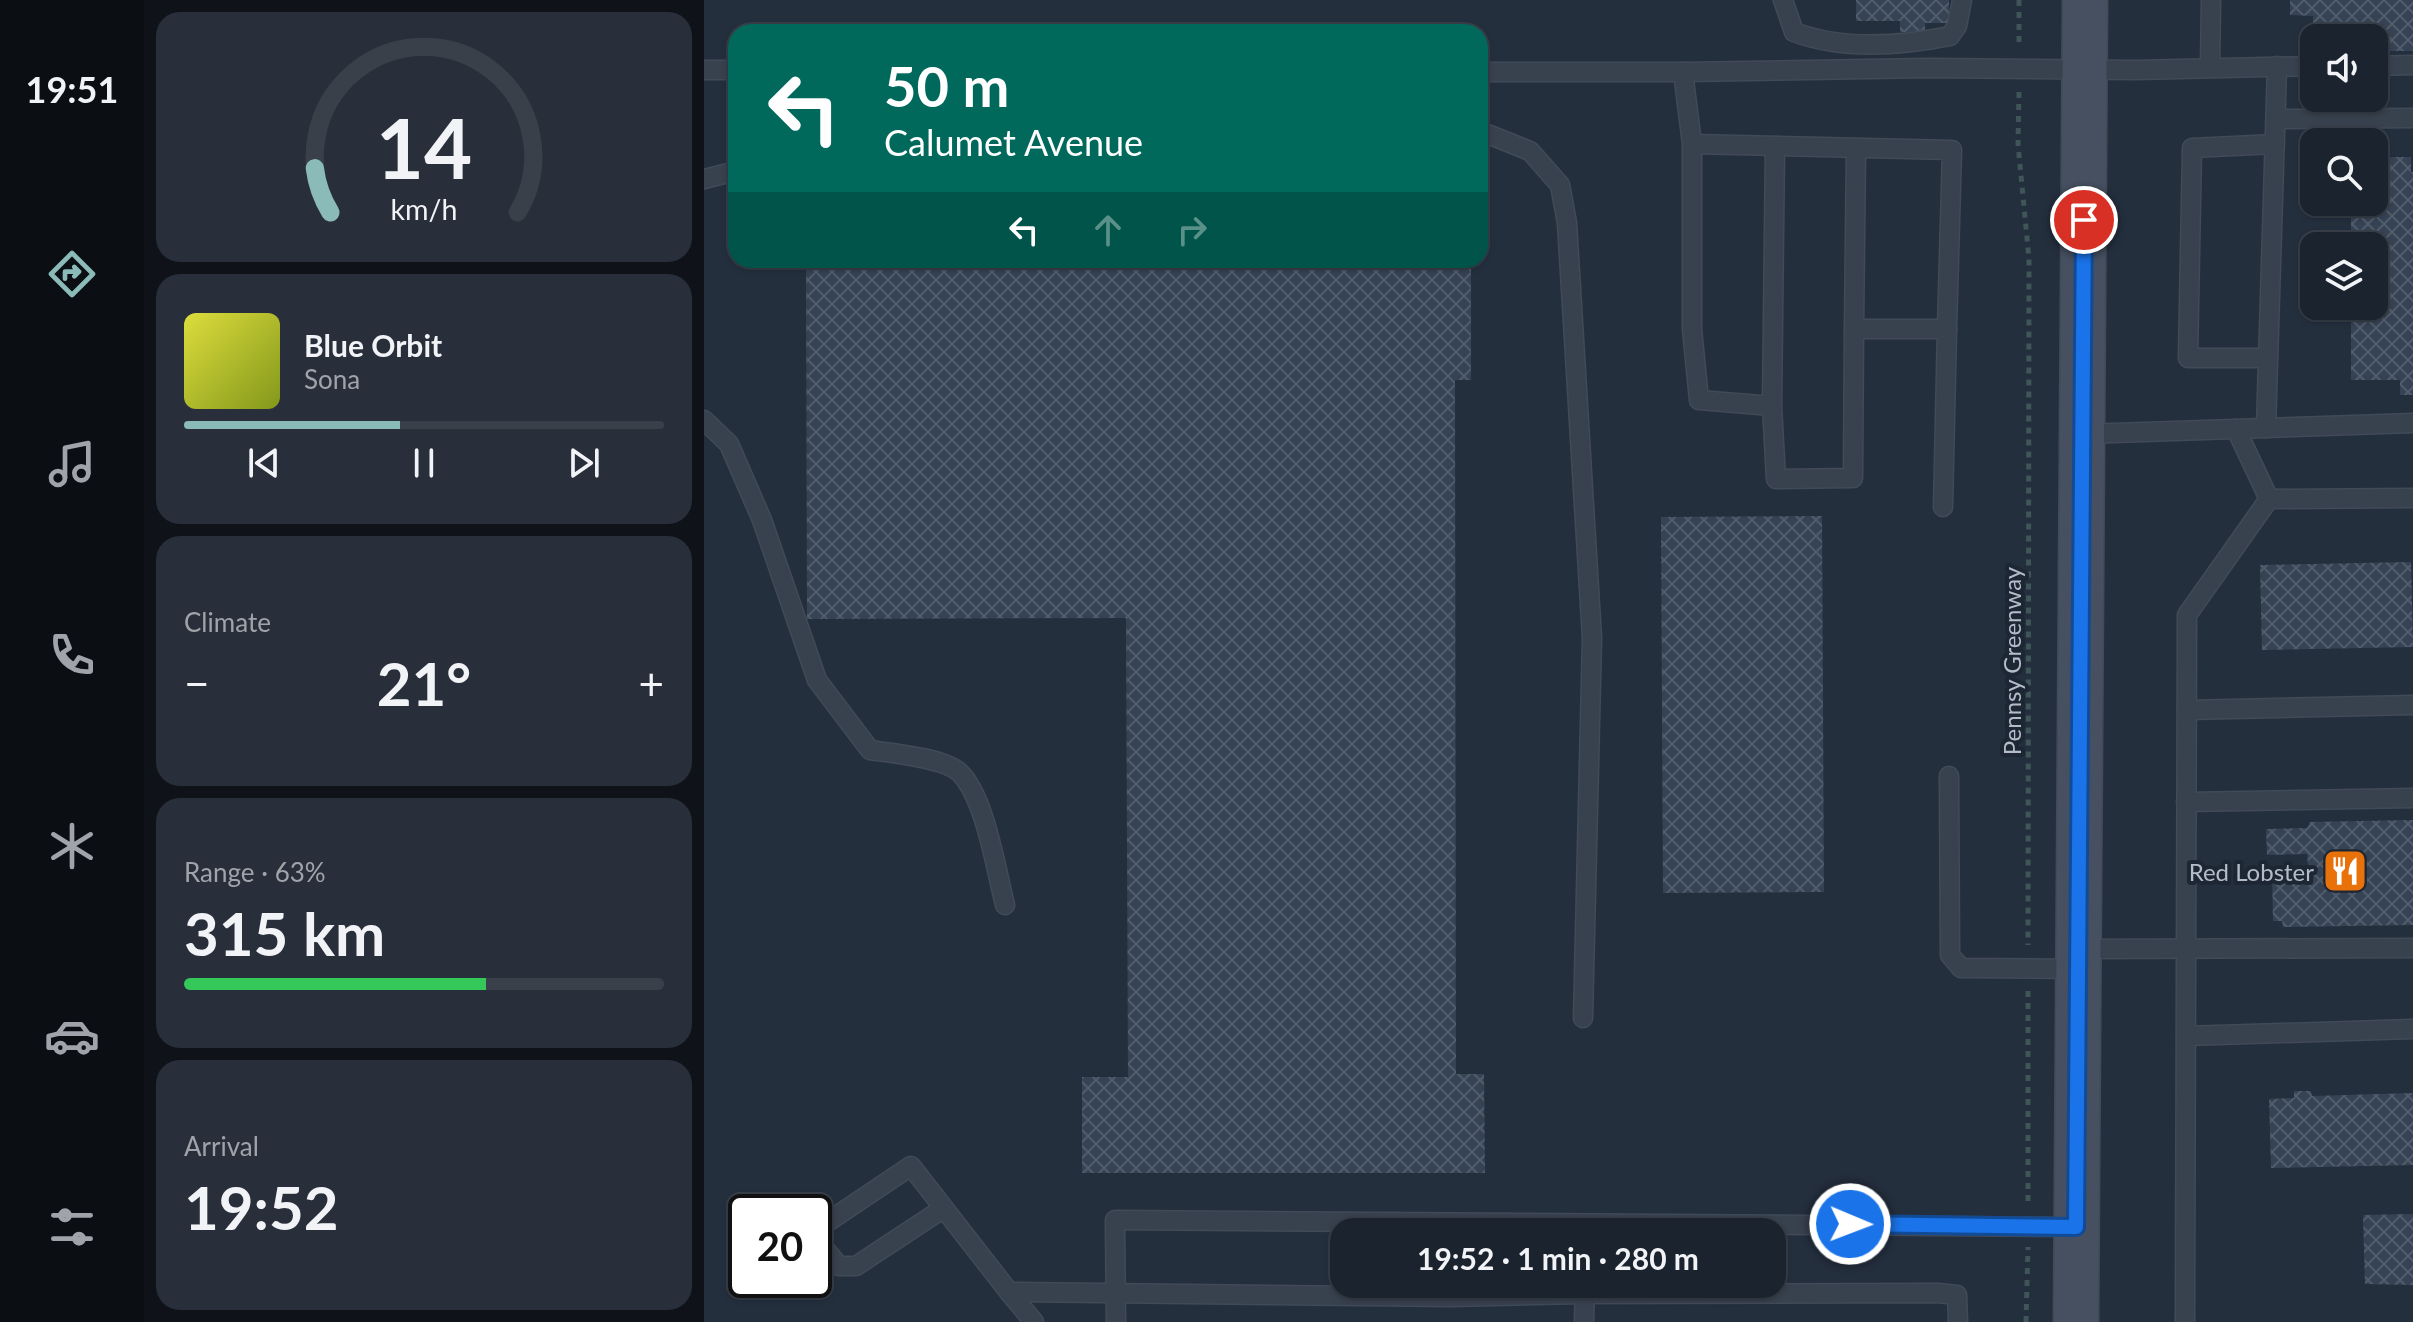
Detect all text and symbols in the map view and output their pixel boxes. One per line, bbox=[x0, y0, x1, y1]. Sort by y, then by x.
map controls bbox=[2300, 24, 2388, 320]
button: sound bbox=[2300, 24, 2388, 112]
text: 50 m bbox=[884, 52, 1009, 119]
icon: left bbox=[752, 56, 856, 160]
text: 19:51 bbox=[26, 67, 118, 111]
text: 14 bbox=[376, 97, 472, 197]
text: Calumet Avenue bbox=[884, 120, 1143, 164]
button: search bbox=[2300, 128, 2388, 216]
pin bbox=[2050, 186, 2118, 254]
text: km/h bbox=[391, 192, 457, 226]
icon: arrive bbox=[2062, 198, 2106, 242]
icon: left bbox=[1002, 208, 1046, 252]
icon: ahead bbox=[1086, 208, 1130, 252]
icon: right bbox=[1170, 208, 1214, 252]
button: layers bbox=[2300, 232, 2388, 320]
icon: directions bbox=[44, 246, 100, 302]
text: Blue Orbit bbox=[304, 327, 442, 363]
text: Sona bbox=[304, 363, 360, 395]
icon: music bbox=[44, 436, 100, 492]
icon: previous bbox=[242, 441, 286, 485]
icon: pause bbox=[402, 441, 446, 485]
icon: next bbox=[562, 441, 606, 485]
street label: Pennsy Greenway bbox=[1997, 566, 2026, 755]
text: Climate bbox=[184, 606, 271, 638]
icon: phone bbox=[44, 627, 100, 683]
text: 21° bbox=[377, 647, 471, 719]
text: − bbox=[184, 657, 210, 709]
text: + bbox=[638, 657, 664, 709]
icon: climate bbox=[44, 818, 100, 874]
restaurant icon: Red Lobster bbox=[2321, 847, 2369, 895]
text: Range · 63% bbox=[184, 856, 326, 888]
place label: Red Lobster bbox=[2189, 857, 2314, 886]
text: 315 km bbox=[184, 897, 385, 969]
icon: car bbox=[44, 1008, 100, 1064]
text: Arrival bbox=[184, 1130, 259, 1162]
text: 19:52 bbox=[184, 1171, 339, 1243]
position arrow bbox=[1808, 1182, 1892, 1266]
speed limit sign: 20 bbox=[728, 1194, 832, 1298]
icon: filters bbox=[44, 1199, 100, 1255]
text: 19:52 · 1 min · 280 m bbox=[1417, 1240, 1699, 1276]

